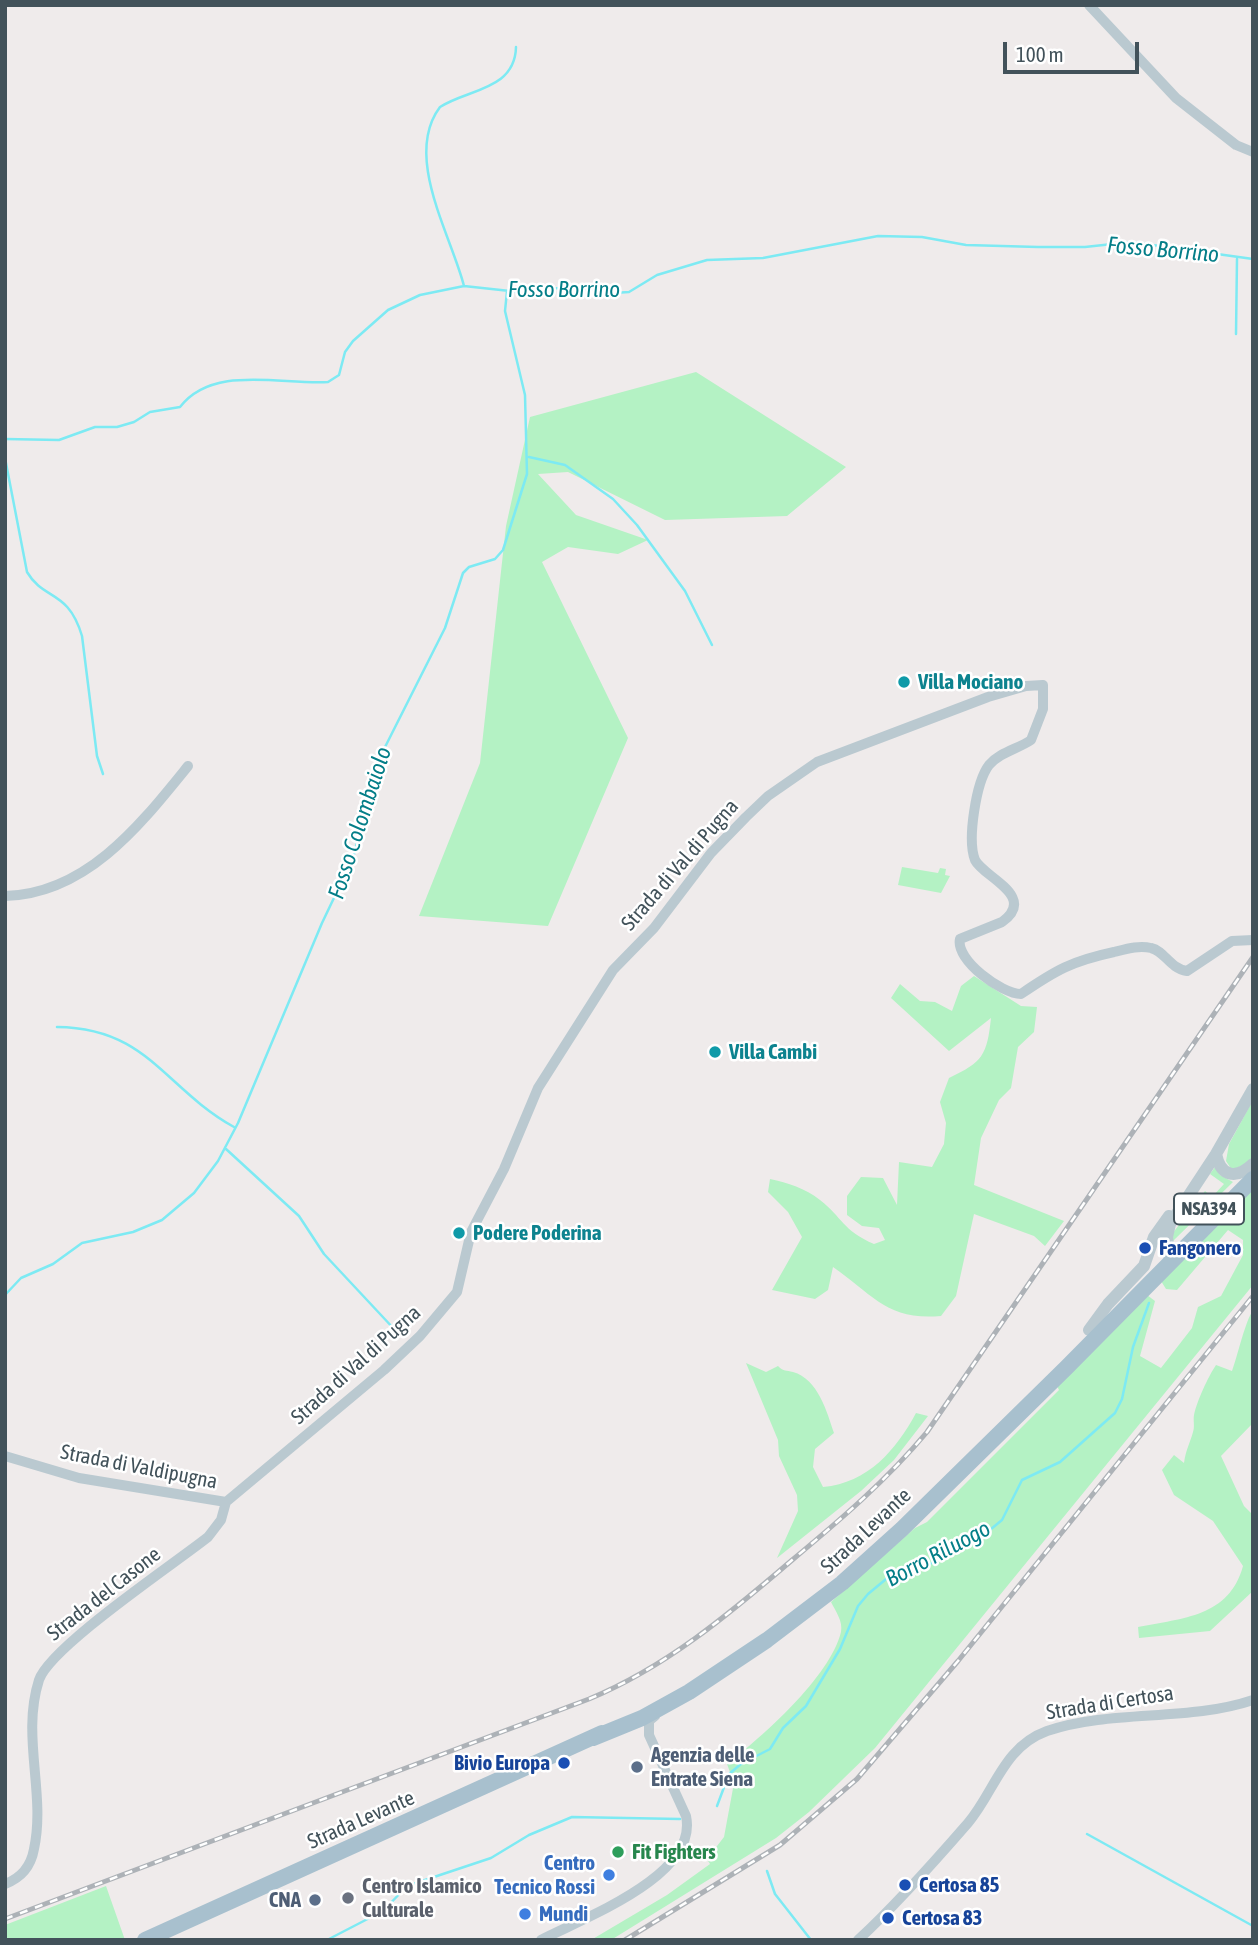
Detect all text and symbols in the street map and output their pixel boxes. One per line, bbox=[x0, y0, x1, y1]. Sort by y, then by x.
scale bar bbox=[1006, 28, 1142, 72]
text: 100 m bbox=[1016, 42, 1064, 66]
water label: Fosso Borrino bbox=[1106, 231, 1220, 269]
water label: Fosso Borrino bbox=[508, 276, 620, 304]
place label: Villa Mociano bbox=[918, 669, 1023, 695]
marker: Villa Mociano bbox=[896, 674, 912, 690]
water label: Fosso Colombaiolo bbox=[322, 743, 398, 903]
street label: Strada di Val di Pugna bbox=[616, 794, 744, 936]
place label: Villa Cambi bbox=[729, 1039, 817, 1065]
marker: Villa Cambi bbox=[707, 1044, 723, 1060]
road number: NSA394 bbox=[1174, 1194, 1244, 1224]
place label: Podere Poderina bbox=[473, 1220, 601, 1246]
marker: Podere Poderina bbox=[451, 1225, 467, 1241]
place label: Fangonero bbox=[1159, 1235, 1241, 1261]
marker: Fangonero bbox=[1137, 1240, 1153, 1256]
street label: Strada di Val di Pugna bbox=[286, 1300, 426, 1430]
street label: Strada di Valdipugna bbox=[58, 1439, 220, 1495]
street label: Strada Levante bbox=[816, 1483, 916, 1579]
water label: Borro Riluogo bbox=[881, 1515, 995, 1593]
street label: Strada del Casone bbox=[42, 1542, 166, 1646]
street label: Strada di Certosa bbox=[1045, 1681, 1175, 1725]
place label: Agenzia delle Entrate Siena bbox=[651, 1742, 755, 1792]
place label: Bivio Europa bbox=[454, 1750, 550, 1776]
marker: Bivio Europa bbox=[556, 1755, 572, 1771]
marker: Agenzia delle Entrate Siena bbox=[629, 1759, 645, 1775]
street label: Strada Levante bbox=[304, 1785, 418, 1855]
place label: Fit Fighters bbox=[632, 1839, 716, 1865]
marker: Fit Fighters bbox=[610, 1844, 626, 1860]
place label: Centro Tecnico Rossi bbox=[494, 1850, 595, 1900]
marker: Centro Tecnico Rossi bbox=[601, 1867, 617, 1883]
place label: Certosa 85 bbox=[919, 1872, 999, 1898]
place label: Centro Islamico Culturale bbox=[362, 1873, 482, 1923]
marker: Certosa 85 bbox=[897, 1877, 913, 1893]
place label: CNA bbox=[269, 1887, 301, 1913]
marker: Centro Islamico Culturale bbox=[340, 1890, 356, 1906]
marker: CNA bbox=[307, 1892, 323, 1908]
place label: Mundi bbox=[539, 1901, 588, 1927]
place label: Certosa 83 bbox=[902, 1905, 982, 1931]
marker: Mundi bbox=[517, 1906, 533, 1922]
marker: Certosa 83 bbox=[880, 1910, 896, 1926]

